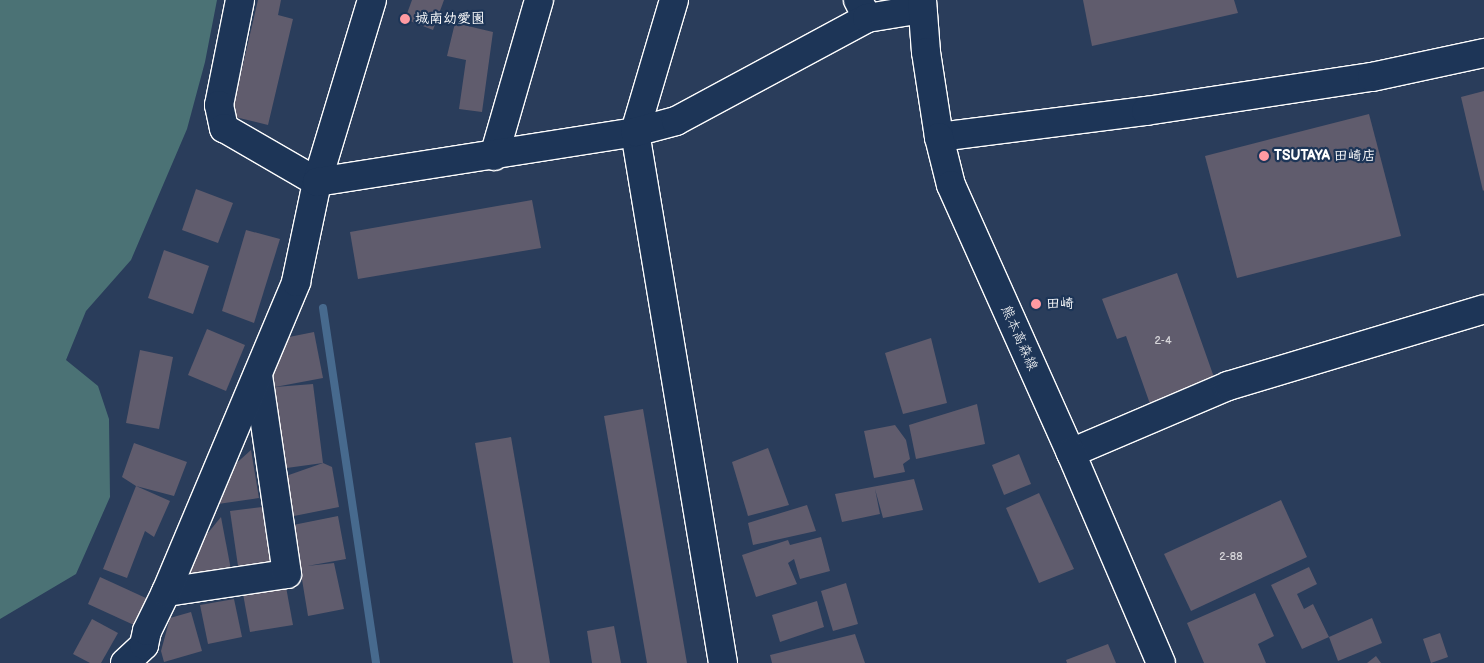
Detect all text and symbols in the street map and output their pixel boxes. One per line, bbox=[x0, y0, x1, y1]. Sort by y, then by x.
place label: 城南幼愛園 bbox=[415, 11, 485, 27]
marker: 城南幼愛園 bbox=[399, 13, 411, 25]
place label: TSUTAYA 田崎店 bbox=[1274, 148, 1376, 164]
marker: TSUTAYA 田崎店 bbox=[1258, 150, 1270, 162]
place label: 田崎 bbox=[1046, 296, 1074, 312]
marker: 田崎 bbox=[1030, 298, 1042, 310]
street label: 熊本高森線 bbox=[997, 303, 1041, 373]
house number: 2-4 bbox=[1154, 334, 1172, 348]
house number: 2-88 bbox=[1219, 550, 1243, 564]

